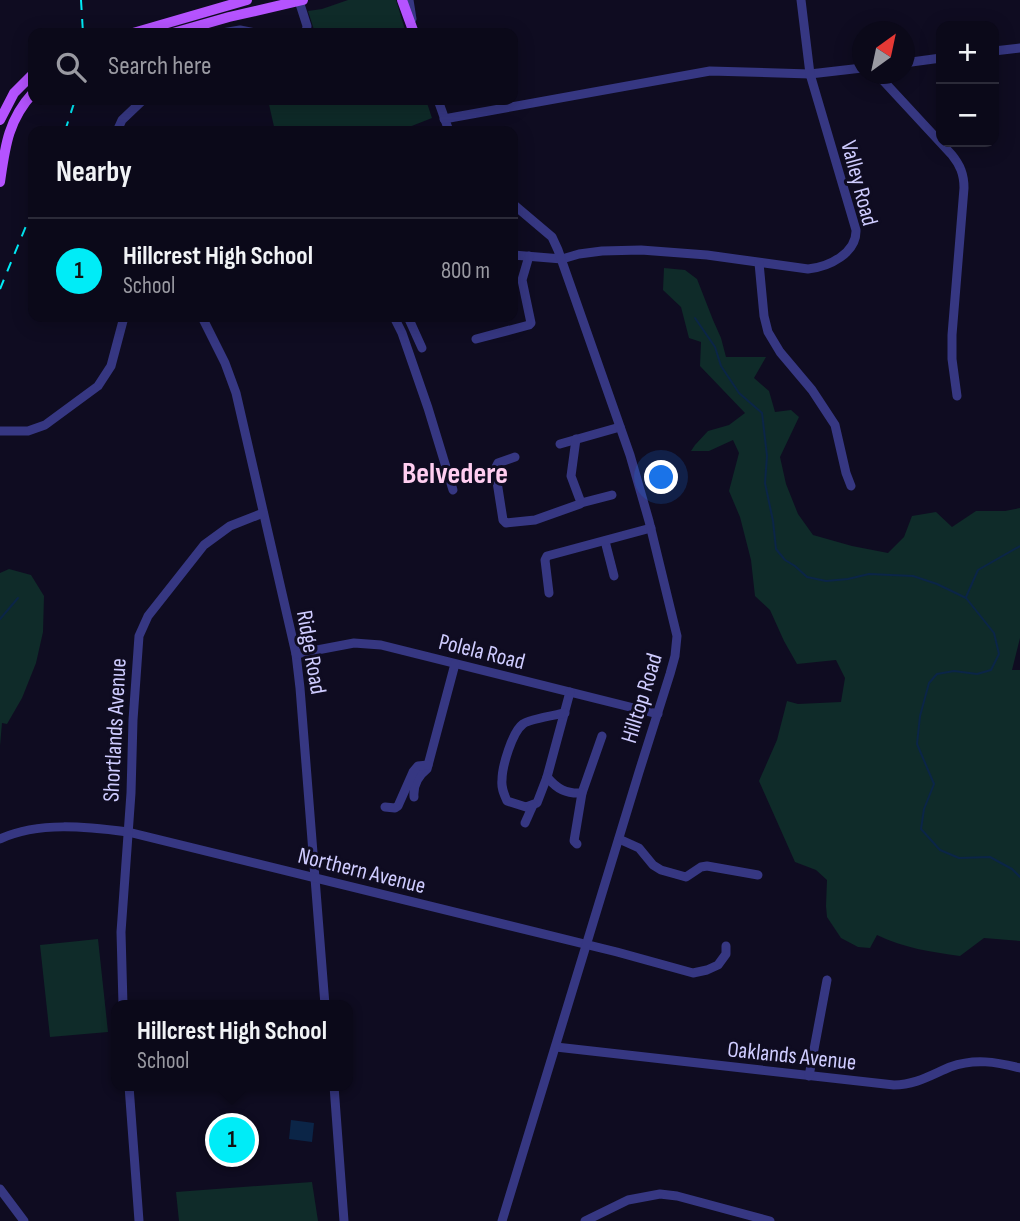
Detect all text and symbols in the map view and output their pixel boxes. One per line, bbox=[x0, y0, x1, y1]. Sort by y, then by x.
north arrow bbox=[852, 21, 915, 84]
map controls bbox=[936, 21, 999, 147]
button: + bbox=[936, 21, 999, 84]
search box bbox=[28, 28, 518, 105]
icon: search bbox=[52, 48, 90, 86]
text: Search here bbox=[108, 51, 211, 82]
button: − bbox=[936, 84, 999, 147]
street label: Valley Road bbox=[834, 138, 884, 229]
text: Nearby bbox=[56, 154, 132, 190]
text: Hillcrest High School bbox=[123, 241, 313, 272]
text: 1 bbox=[74, 257, 84, 285]
text: 800 m bbox=[441, 257, 490, 285]
text: School bbox=[123, 272, 175, 300]
district label: Belvedere bbox=[402, 456, 508, 492]
your location bbox=[644, 460, 678, 494]
street label: Ridge Road bbox=[290, 608, 332, 696]
street label: Polela Road bbox=[436, 628, 528, 676]
street label: Hilltop Road bbox=[615, 650, 669, 747]
street label: Shortlands Avenue bbox=[97, 657, 133, 803]
street label: Northern Avenue bbox=[295, 842, 429, 900]
popup bbox=[111, 1000, 353, 1091]
text: Hillcrest High School bbox=[137, 1016, 327, 1047]
street label: Oaklands Avenue bbox=[726, 1035, 858, 1077]
text: School bbox=[137, 1047, 189, 1075]
pin: 1 bbox=[209, 1114, 255, 1166]

